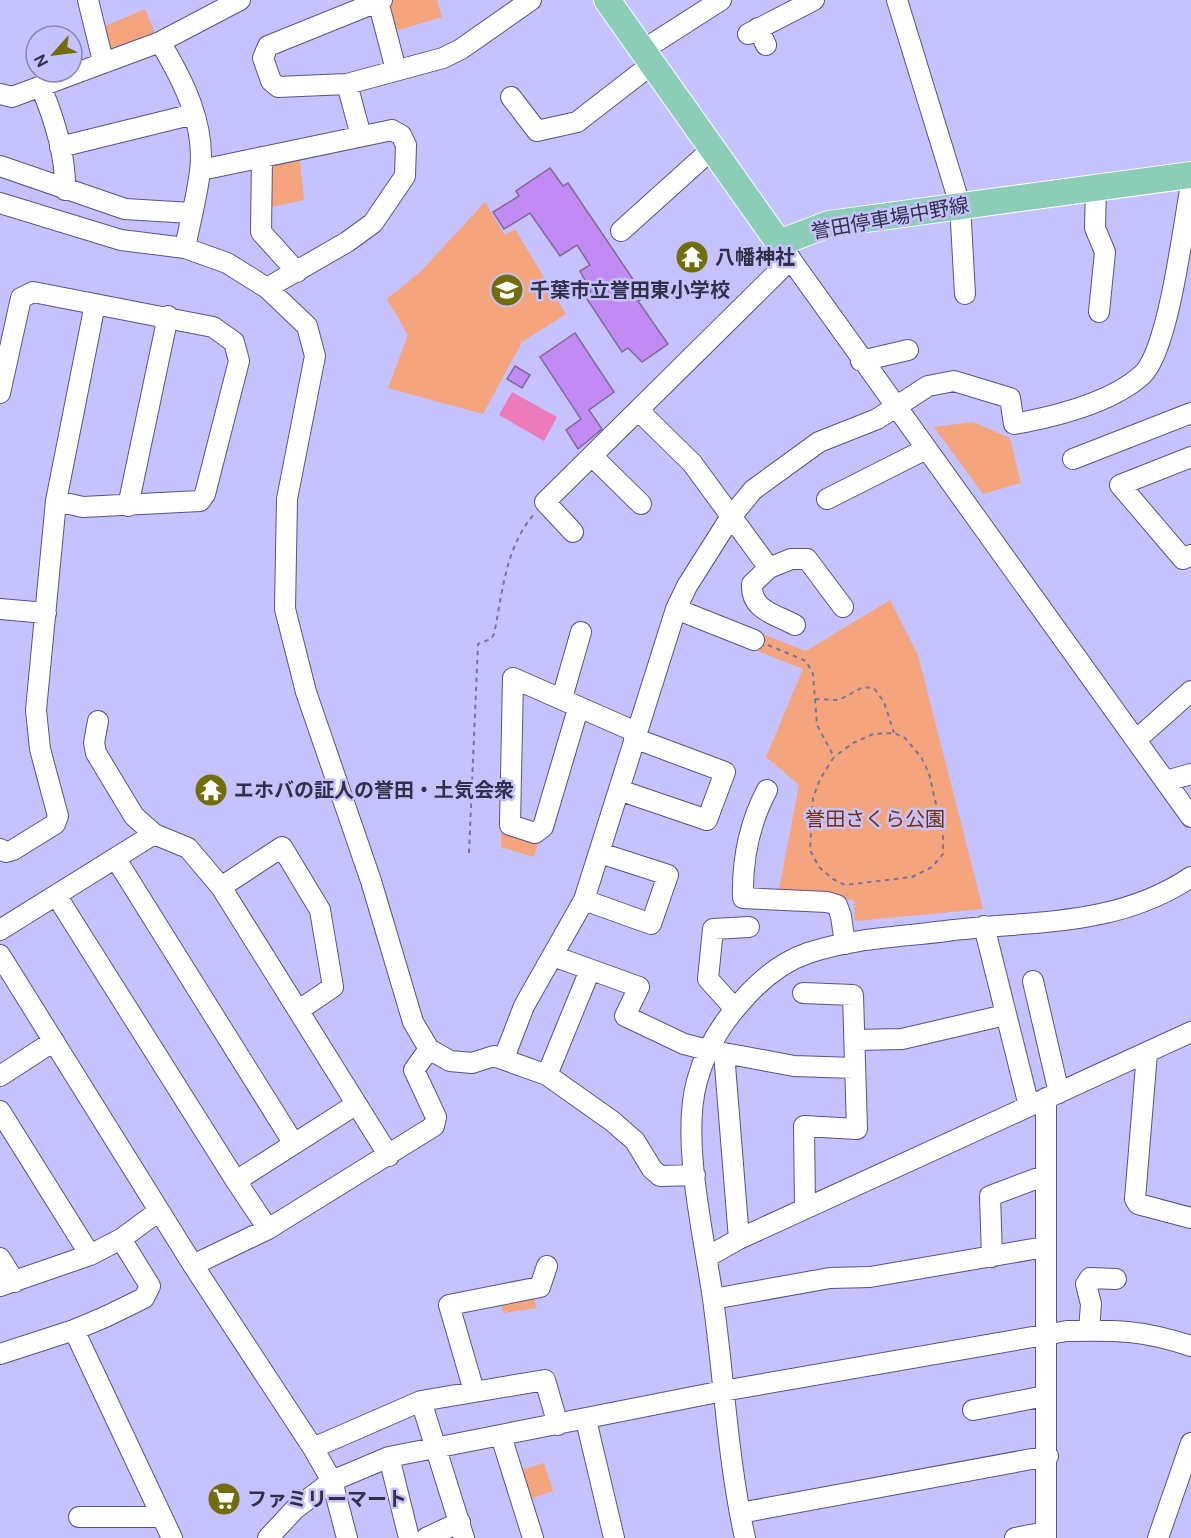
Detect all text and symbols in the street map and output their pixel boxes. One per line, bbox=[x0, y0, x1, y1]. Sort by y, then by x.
north arrow bbox=[24, 24, 84, 84]
text: N bbox=[29, 51, 53, 71]
street label: 誉田停車場中野線 bbox=[809, 191, 971, 245]
temple icon: 八幡神社 bbox=[674, 239, 710, 275]
place label: 八幡神社 bbox=[715, 244, 795, 270]
school or university icon: 千葉市立誉田東小学校 bbox=[489, 272, 525, 308]
place label: 千葉市立誉田東小学校 bbox=[530, 277, 730, 303]
temple icon: エホバの証人の誉田・土気会衆 bbox=[193, 772, 229, 808]
place label: エホバの証人の誉田・土気会衆 bbox=[234, 777, 514, 803]
park label: 誉田さくら公園 bbox=[805, 806, 945, 832]
supermarket icon: ファミリーマート bbox=[206, 1481, 242, 1517]
place label: ファミリーマート bbox=[247, 1486, 407, 1512]

